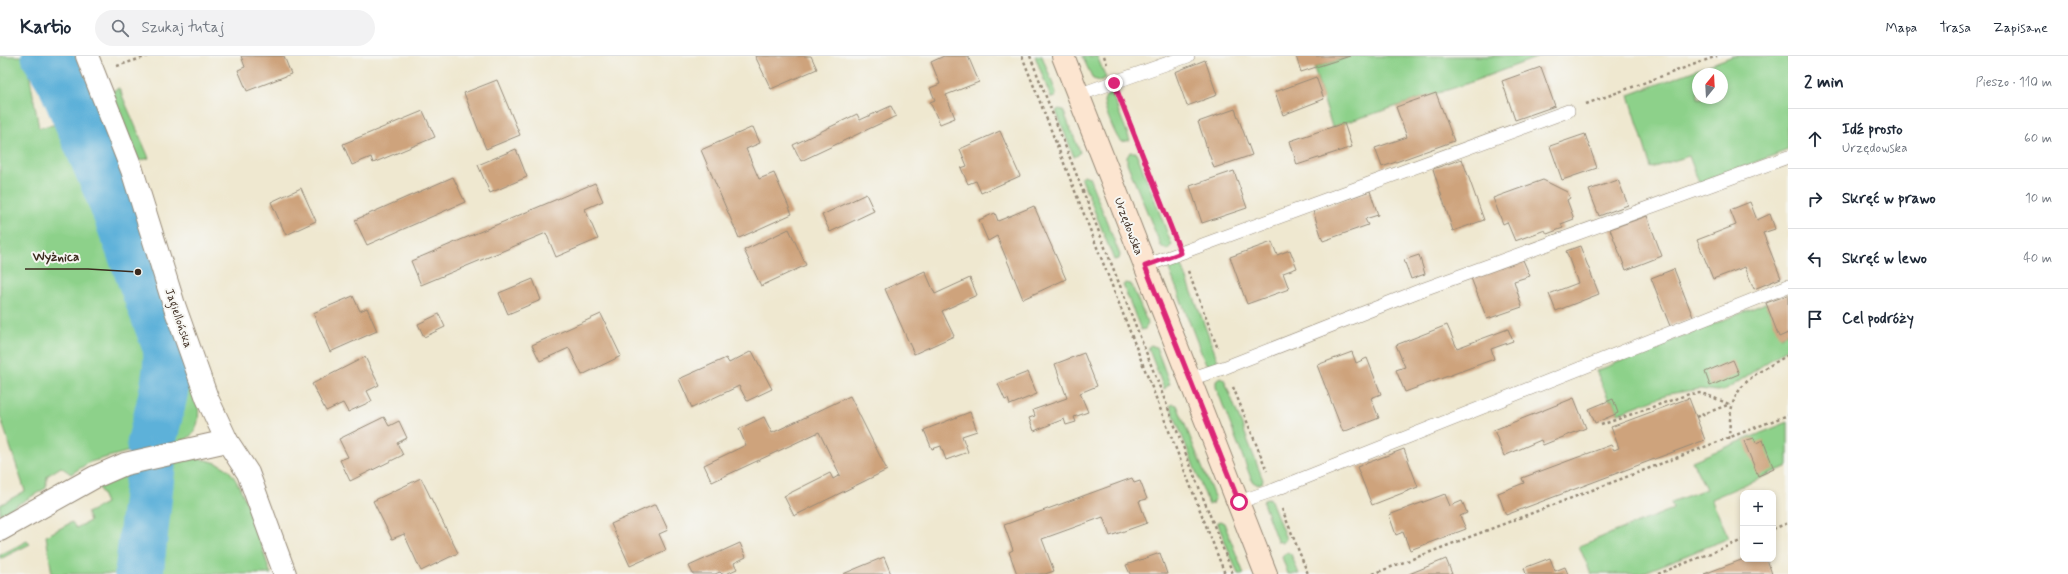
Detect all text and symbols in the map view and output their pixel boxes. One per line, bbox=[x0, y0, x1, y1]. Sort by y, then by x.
search box bbox=[95, 10, 375, 46]
text: Kartio bbox=[20, 15, 71, 40]
icon: search bbox=[109, 17, 131, 39]
text: Szukaj tutaj bbox=[141, 18, 224, 38]
text: Mapa bbox=[1886, 19, 1917, 37]
text: Trasa bbox=[1939, 19, 1971, 37]
text: Zapisane bbox=[1993, 19, 2048, 37]
north arrow bbox=[1692, 68, 1728, 104]
text: 2 min bbox=[1804, 71, 1844, 93]
route end bbox=[1105, 74, 1123, 92]
text: Pieszo · 110 m bbox=[1975, 74, 2052, 91]
text: Idź prosto bbox=[1842, 120, 1903, 140]
icon: ahead bbox=[1804, 128, 1826, 150]
text: 60 m bbox=[2024, 130, 2052, 147]
text: Urzędowska bbox=[1842, 140, 1908, 157]
icon: right bbox=[1804, 188, 1826, 210]
text: Skręć w prawo bbox=[1842, 189, 1936, 209]
text: 10 m bbox=[2025, 190, 2052, 207]
street label: Urzędowska bbox=[1110, 195, 1146, 258]
callout: Wyżnica bbox=[25, 244, 88, 269]
icon: left bbox=[1804, 248, 1826, 270]
text: Wyżnica bbox=[32, 249, 79, 266]
text: Skręć w lewo bbox=[1842, 249, 1927, 269]
text: 40 m bbox=[2023, 250, 2052, 267]
street label: Jagiellońska bbox=[159, 286, 196, 351]
icon: arrive bbox=[1804, 308, 1826, 330]
text: Cel podróży bbox=[1842, 309, 1914, 329]
map controls bbox=[1740, 490, 1776, 562]
button: + bbox=[1740, 490, 1776, 526]
route start bbox=[1230, 493, 1248, 511]
button: − bbox=[1740, 526, 1776, 562]

